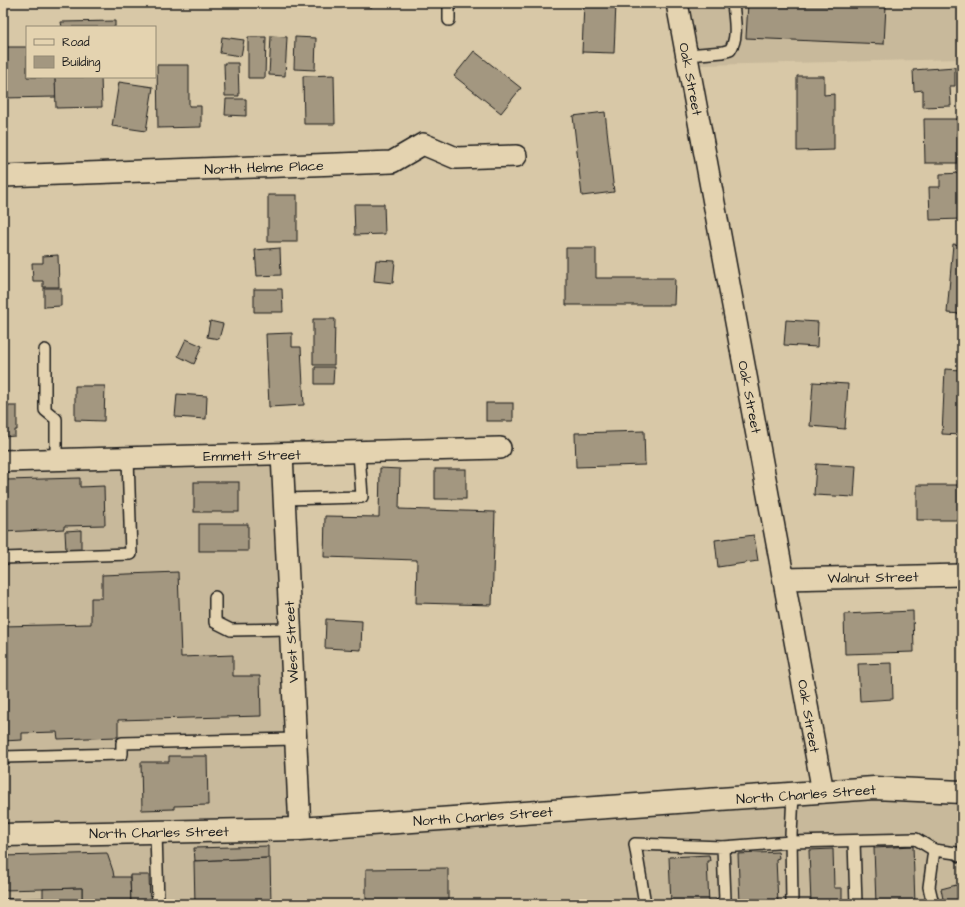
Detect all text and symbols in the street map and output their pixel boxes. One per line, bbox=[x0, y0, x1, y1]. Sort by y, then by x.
legend bbox=[26, 26, 156, 78]
text: Road bbox=[62, 34, 90, 51]
street label: Oak Street bbox=[673, 41, 707, 118]
text: Building bbox=[62, 54, 100, 72]
street label: North Helme Place bbox=[204, 156, 325, 180]
street label: Oak Street bbox=[732, 359, 766, 436]
street label: Emmett Street bbox=[203, 445, 301, 467]
street label: Walnut Street bbox=[827, 567, 919, 589]
street label: West Street bbox=[280, 600, 304, 684]
street label: Oak Street bbox=[792, 678, 824, 755]
street label: North Charles Street bbox=[736, 780, 877, 810]
street label: North Charles Street bbox=[413, 802, 554, 832]
street label: North Charles Street bbox=[89, 822, 229, 844]

